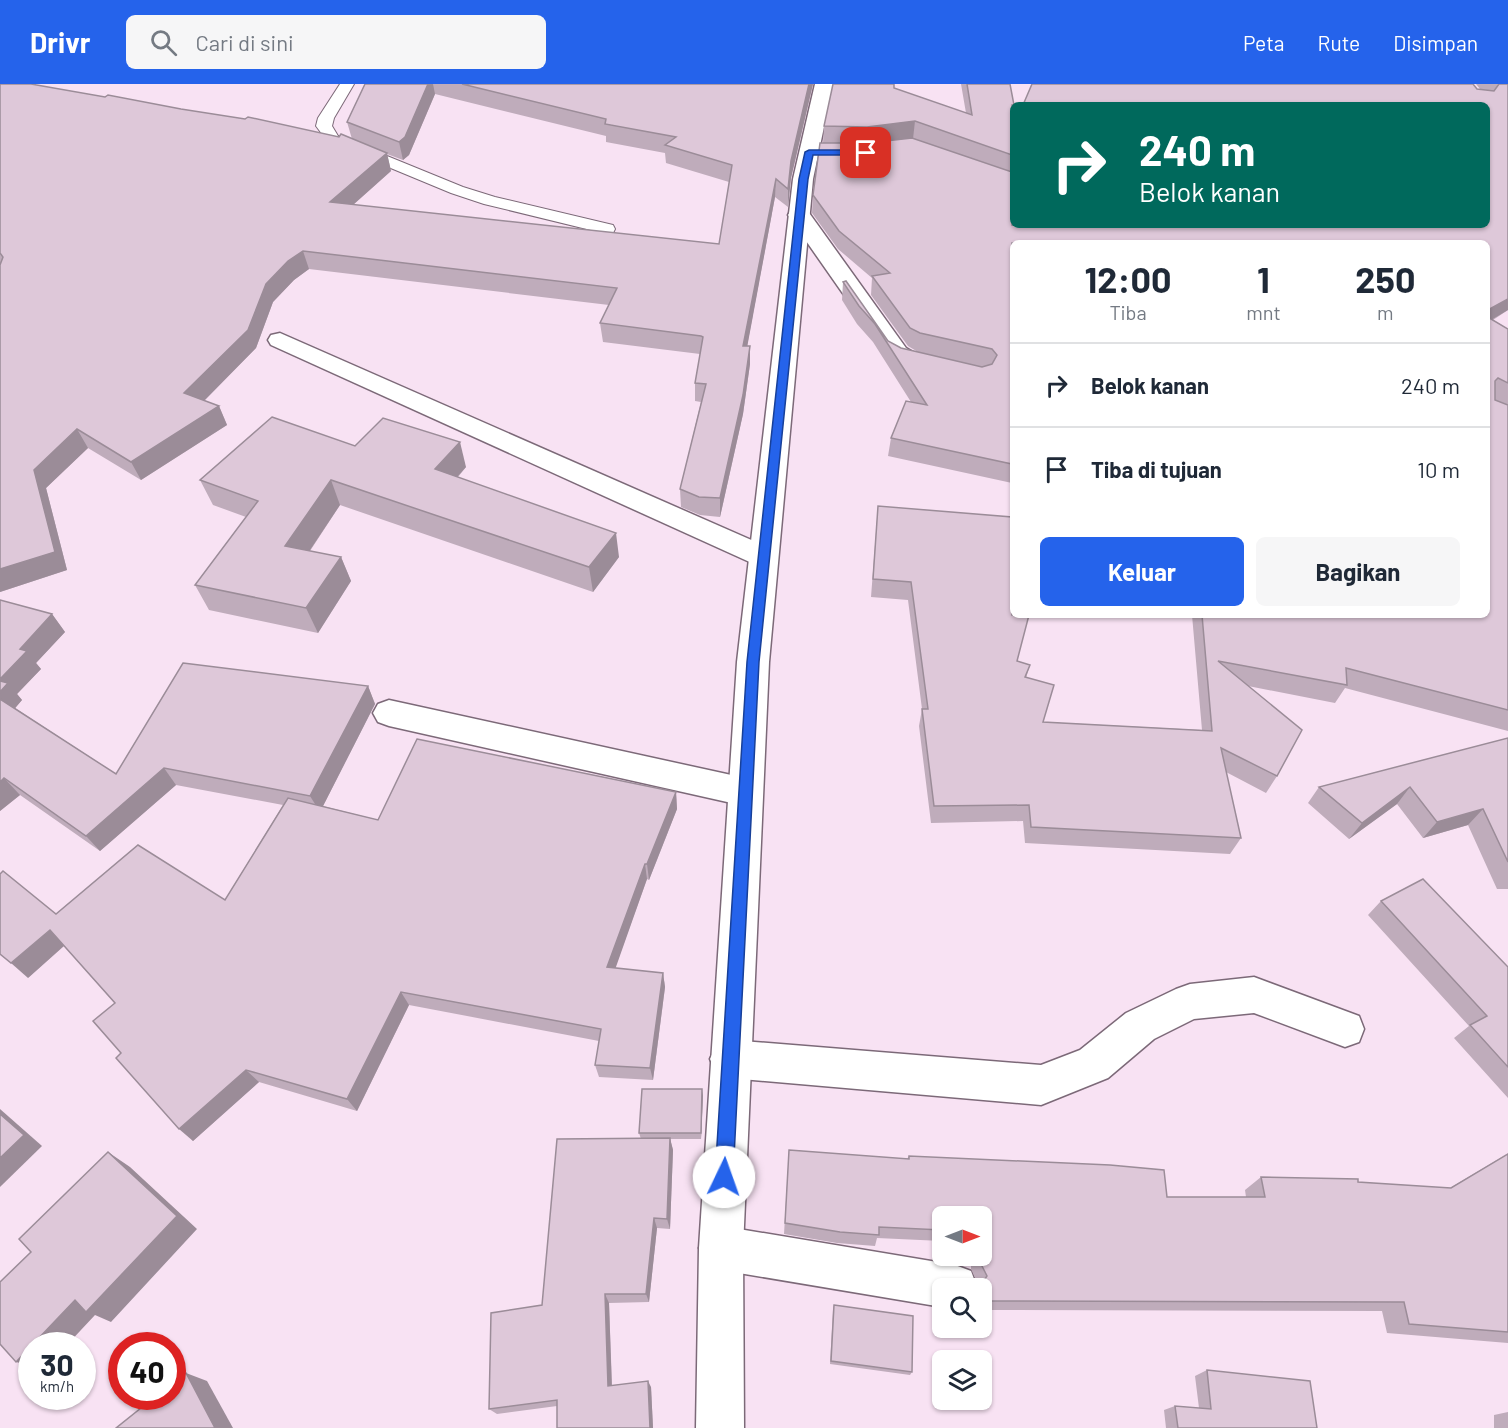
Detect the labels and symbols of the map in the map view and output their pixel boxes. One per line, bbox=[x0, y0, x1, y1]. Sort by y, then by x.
pin bbox=[840, 127, 891, 178]
position arrow bbox=[692, 1145, 756, 1209]
north arrow bbox=[932, 1206, 992, 1266]
speed limit sign: 40 bbox=[108, 1332, 186, 1410]

